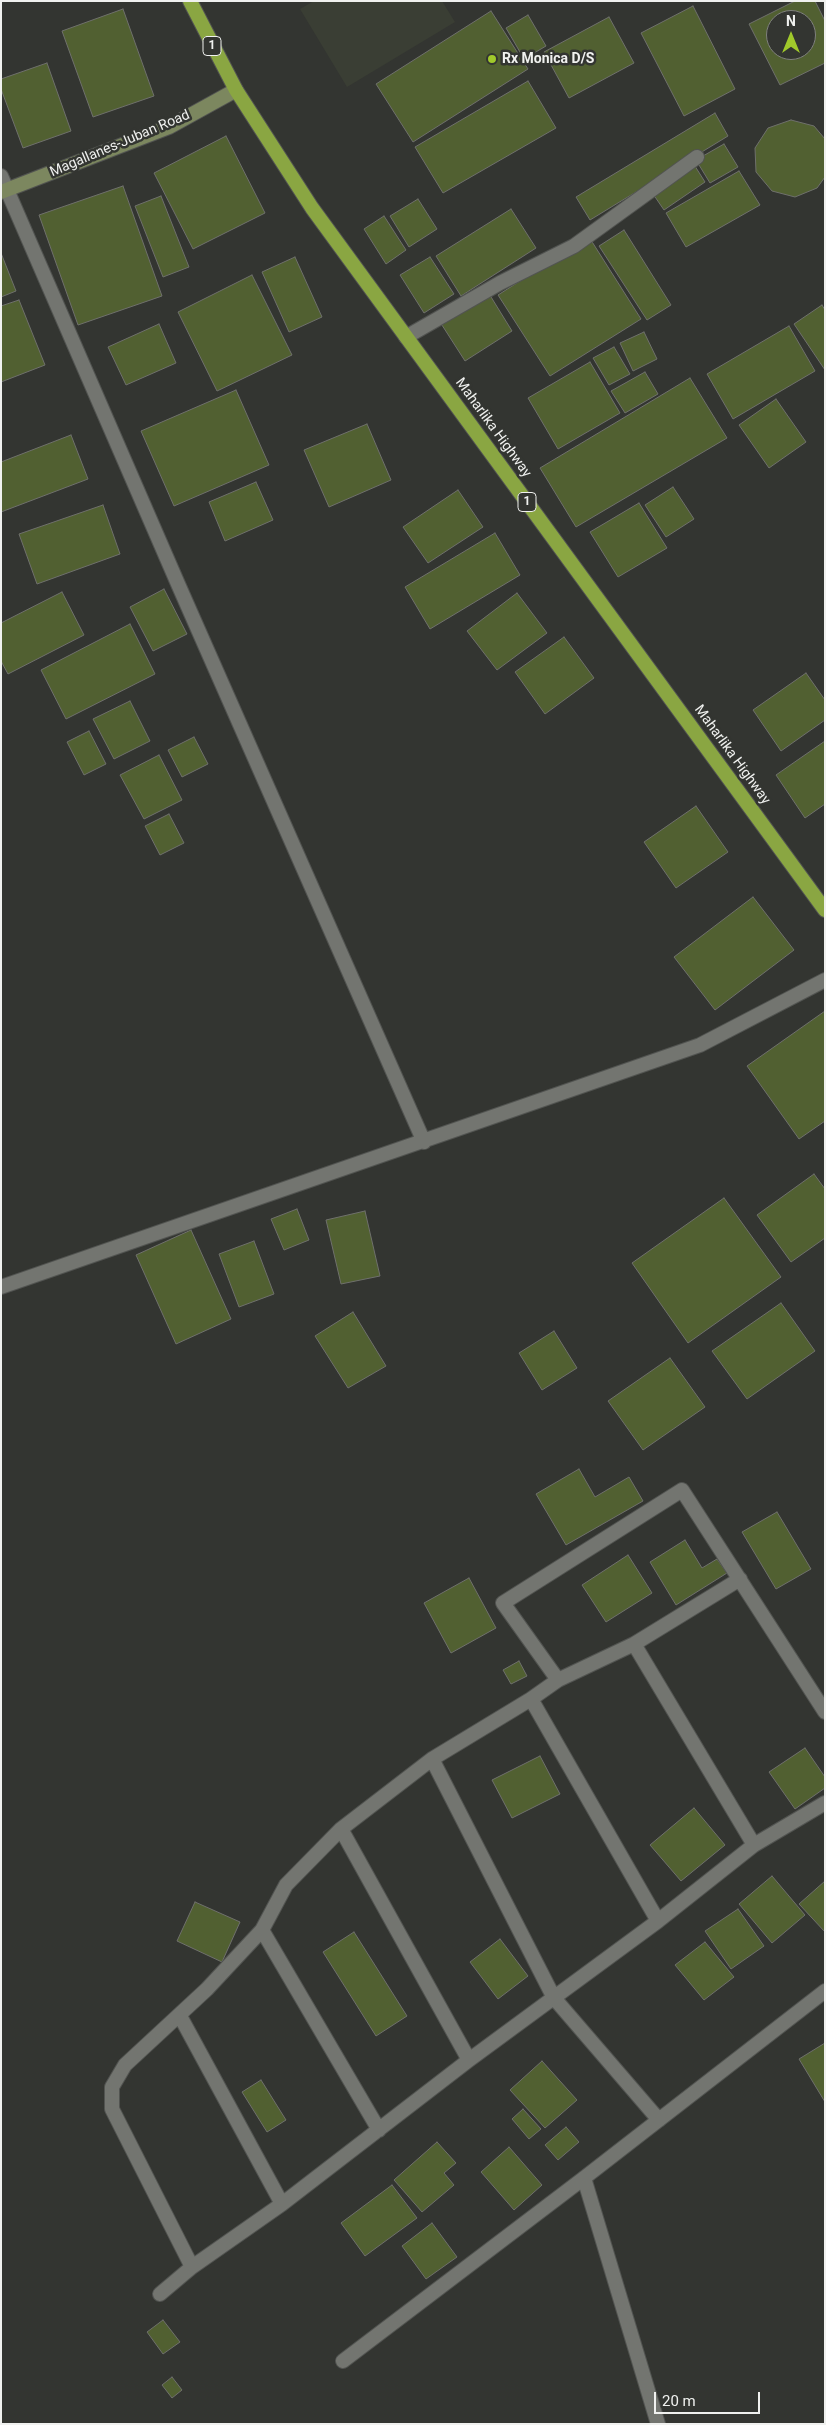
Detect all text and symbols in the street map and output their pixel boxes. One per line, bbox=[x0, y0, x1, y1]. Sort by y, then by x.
north arrow bbox=[766, 10, 816, 60]
text: N bbox=[786, 13, 796, 29]
road number: 1 bbox=[203, 36, 221, 56]
place label: Rx Monica D/S bbox=[502, 51, 594, 67]
marker: Rx Monica D/S bbox=[486, 53, 498, 65]
street label: Magallanes-Juban Road bbox=[48, 107, 192, 181]
street label: Maharlika Highway bbox=[451, 375, 535, 481]
road number: 1 bbox=[518, 492, 536, 512]
street label: Maharlika Highway bbox=[690, 702, 774, 808]
scale bar bbox=[656, 2382, 762, 2414]
text: 20 m bbox=[662, 2392, 696, 2410]

